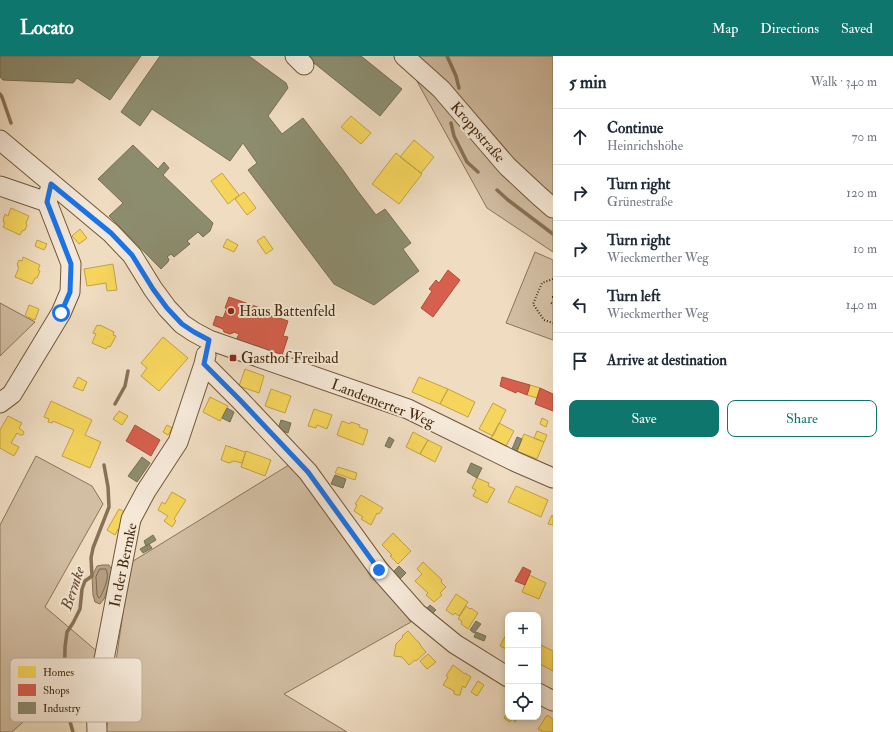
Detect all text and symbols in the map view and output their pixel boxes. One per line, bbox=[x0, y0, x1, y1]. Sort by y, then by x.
text: Locato bbox=[20, 16, 74, 40]
text: Map bbox=[712, 20, 738, 37]
text: Directions bbox=[760, 20, 819, 37]
text: Saved bbox=[841, 20, 873, 37]
text: 5 min bbox=[569, 72, 607, 93]
text: Walk · 340 m bbox=[811, 74, 877, 90]
street label: Kroppstraße bbox=[445, 98, 509, 167]
text: Continue bbox=[607, 119, 663, 138]
icon: ahead bbox=[569, 126, 591, 148]
text: 70 m bbox=[852, 129, 877, 145]
text: Heinrichshöhe bbox=[607, 138, 683, 154]
text: Turn right bbox=[607, 175, 670, 194]
icon: right bbox=[569, 182, 591, 204]
text: 120 m bbox=[846, 185, 877, 201]
text: Grünestraße bbox=[607, 194, 673, 210]
text: Turn right bbox=[607, 231, 670, 250]
icon: right bbox=[569, 238, 591, 260]
text: 10 m bbox=[853, 241, 877, 257]
text: Wieckmerther Weg bbox=[607, 250, 709, 266]
text: Turn left bbox=[607, 287, 661, 306]
icon: left bbox=[569, 294, 591, 316]
text: 140 m bbox=[846, 297, 877, 313]
place label: Haus Battenfeld bbox=[239, 302, 336, 321]
route start bbox=[52, 304, 70, 322]
marker: Haus Battenfeld bbox=[226, 306, 236, 316]
text: Wieckmerther Weg bbox=[607, 306, 709, 322]
place label: Gasthof Freibad bbox=[241, 349, 339, 368]
icon: arrive bbox=[569, 350, 591, 372]
text: Arrive at destination bbox=[607, 351, 727, 370]
marker: Gasthof Freibad bbox=[228, 353, 238, 363]
street label: Landemerter Weg bbox=[328, 375, 438, 432]
button: Save bbox=[569, 400, 719, 437]
button: Share bbox=[727, 400, 877, 437]
street label: In der Bermke bbox=[105, 521, 142, 609]
route end bbox=[370, 561, 388, 579]
water label: Bermke bbox=[56, 563, 90, 613]
map controls bbox=[505, 612, 541, 720]
button: + bbox=[505, 612, 541, 648]
button: − bbox=[505, 648, 541, 684]
legend bbox=[10, 658, 142, 722]
text: Homes bbox=[43, 666, 74, 679]
text: Shops bbox=[43, 684, 70, 698]
button: locate bbox=[505, 684, 541, 720]
text: Industry bbox=[43, 702, 81, 716]

